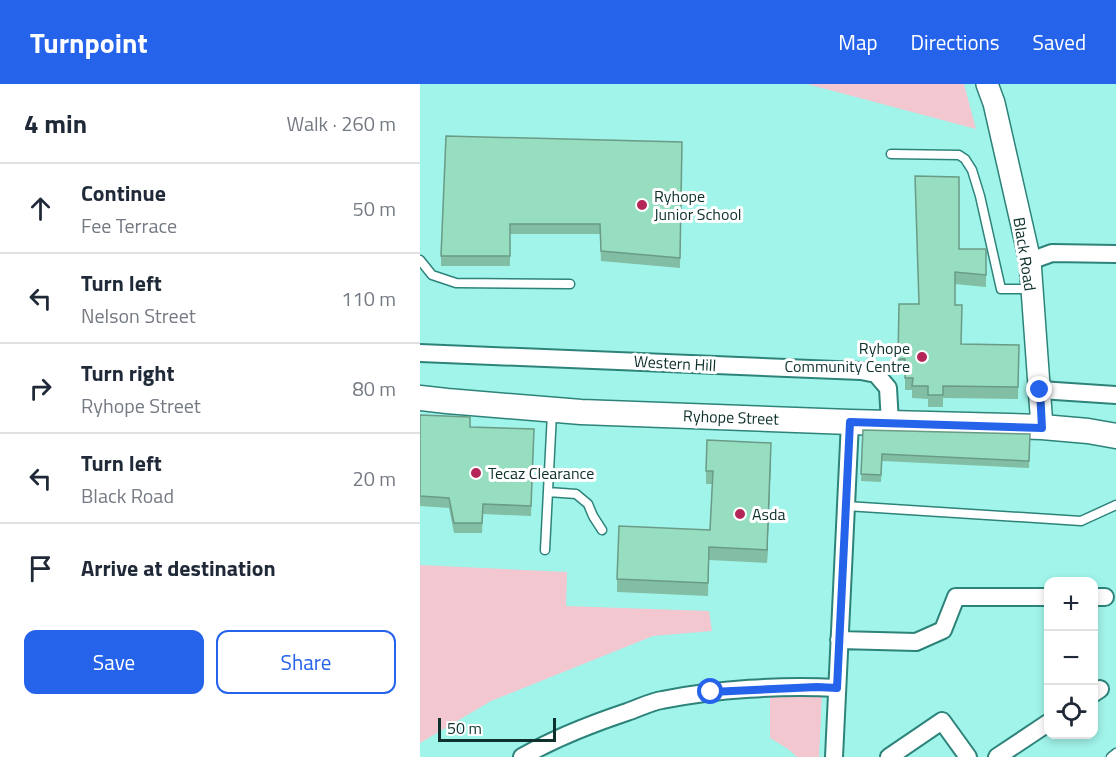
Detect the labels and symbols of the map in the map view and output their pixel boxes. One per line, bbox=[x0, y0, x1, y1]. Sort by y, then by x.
place label: Ryhope Junior School bbox=[654, 184, 742, 226]
marker: Ryhope Junior School bbox=[635, 198, 649, 212]
street label: Black Road bbox=[1007, 215, 1043, 293]
place label: Ryhope Community Centre bbox=[785, 336, 910, 378]
street label: Western Hill bbox=[633, 349, 717, 377]
marker: Ryhope Community Centre bbox=[915, 350, 929, 364]
route end bbox=[1026, 376, 1052, 402]
street label: Ryhope Street bbox=[683, 403, 780, 431]
place label: Tecaz Clearance bbox=[488, 461, 594, 485]
marker: Tecaz Clearance bbox=[469, 466, 483, 480]
place label: Asda bbox=[752, 502, 785, 526]
marker: Asda bbox=[733, 507, 747, 521]
route start bbox=[697, 678, 723, 704]
scale bar bbox=[438, 715, 556, 742]

